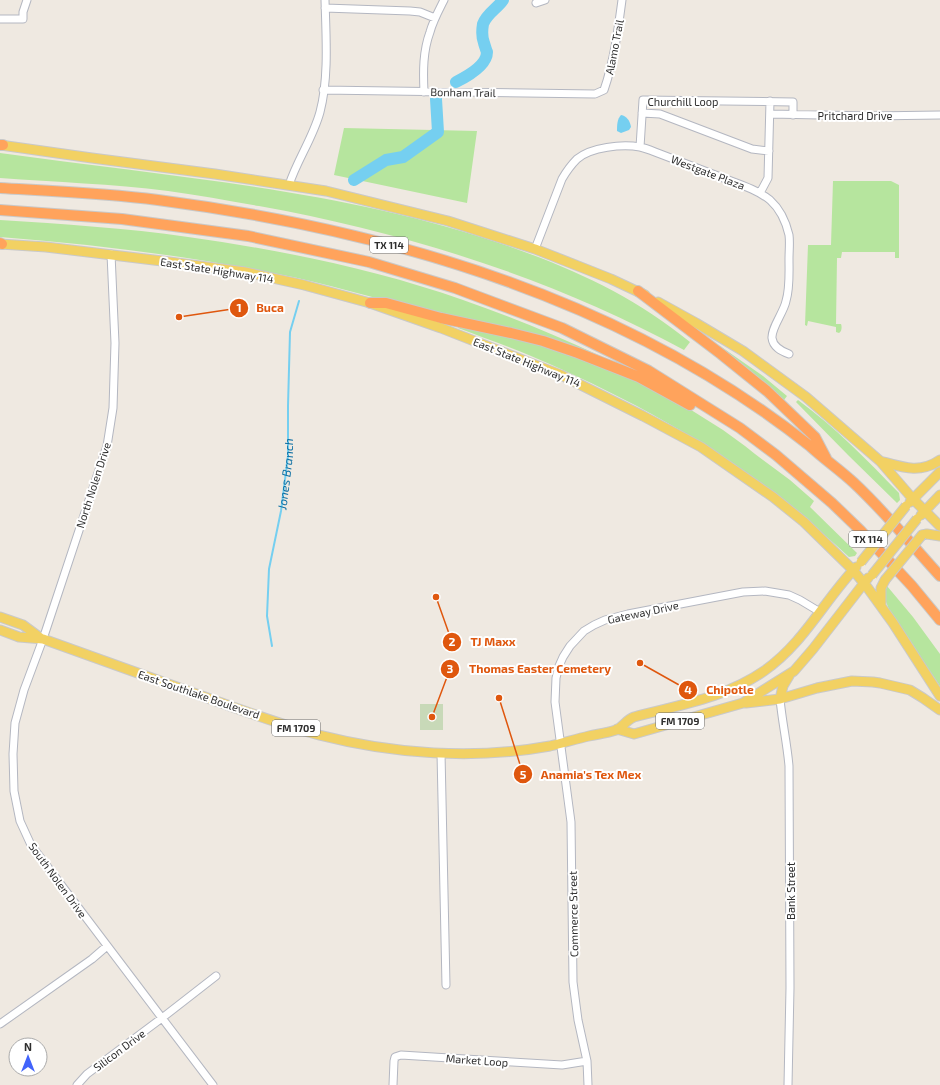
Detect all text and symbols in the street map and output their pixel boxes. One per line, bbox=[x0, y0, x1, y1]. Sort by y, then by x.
street label: Alamo Trail bbox=[602, 18, 626, 76]
street label: Bonham Trail bbox=[430, 85, 497, 99]
street label: Churchill Loop bbox=[648, 95, 718, 108]
street label: Pritchard Drive bbox=[818, 109, 892, 122]
street label: Westgate Plaza bbox=[669, 152, 747, 192]
road number: TX 114 bbox=[370, 237, 408, 253]
street label: East State Highway 114 bbox=[159, 255, 275, 285]
callout: Buca bbox=[229, 296, 292, 320]
text: 1 bbox=[236, 300, 242, 314]
text: Buca bbox=[256, 300, 284, 314]
street label: East State Highway 114 bbox=[471, 335, 583, 390]
water label: Jones Branch bbox=[274, 438, 295, 511]
street label: North Nolen Drive bbox=[73, 440, 113, 530]
road number: TX 114 bbox=[849, 531, 887, 547]
street label: Gateway Drive bbox=[606, 598, 680, 626]
callout: TJ Maxx bbox=[442, 630, 524, 654]
text: 2 bbox=[449, 634, 456, 648]
text: TJ Maxx bbox=[470, 634, 516, 648]
callout: Thomas Easter Cemetery bbox=[440, 657, 619, 681]
text: 3 bbox=[447, 661, 454, 675]
text: Thomas Easter Cemetery bbox=[469, 661, 611, 676]
street label: East Southlake Boulevard bbox=[137, 667, 261, 721]
callout: Chipotle bbox=[678, 678, 762, 702]
text: 4 bbox=[684, 682, 692, 696]
text: Chipotle bbox=[706, 682, 754, 696]
road number: FM 1709 bbox=[656, 713, 704, 729]
road number: FM 1709 bbox=[272, 720, 320, 736]
callout: Anamia's Tex Mex bbox=[513, 762, 650, 786]
text: 5 bbox=[520, 767, 527, 781]
text: Anamia's Tex Mex bbox=[541, 767, 641, 781]
street label: South Nolen Drive bbox=[26, 840, 90, 920]
street label: Bank Street bbox=[784, 862, 797, 920]
street label: Commerce Street bbox=[566, 871, 580, 957]
street label: Silicon Drive bbox=[91, 1026, 148, 1074]
north arrow bbox=[8, 1037, 48, 1077]
text: N bbox=[24, 1040, 32, 1053]
street label: Market Loop bbox=[445, 1051, 509, 1069]

